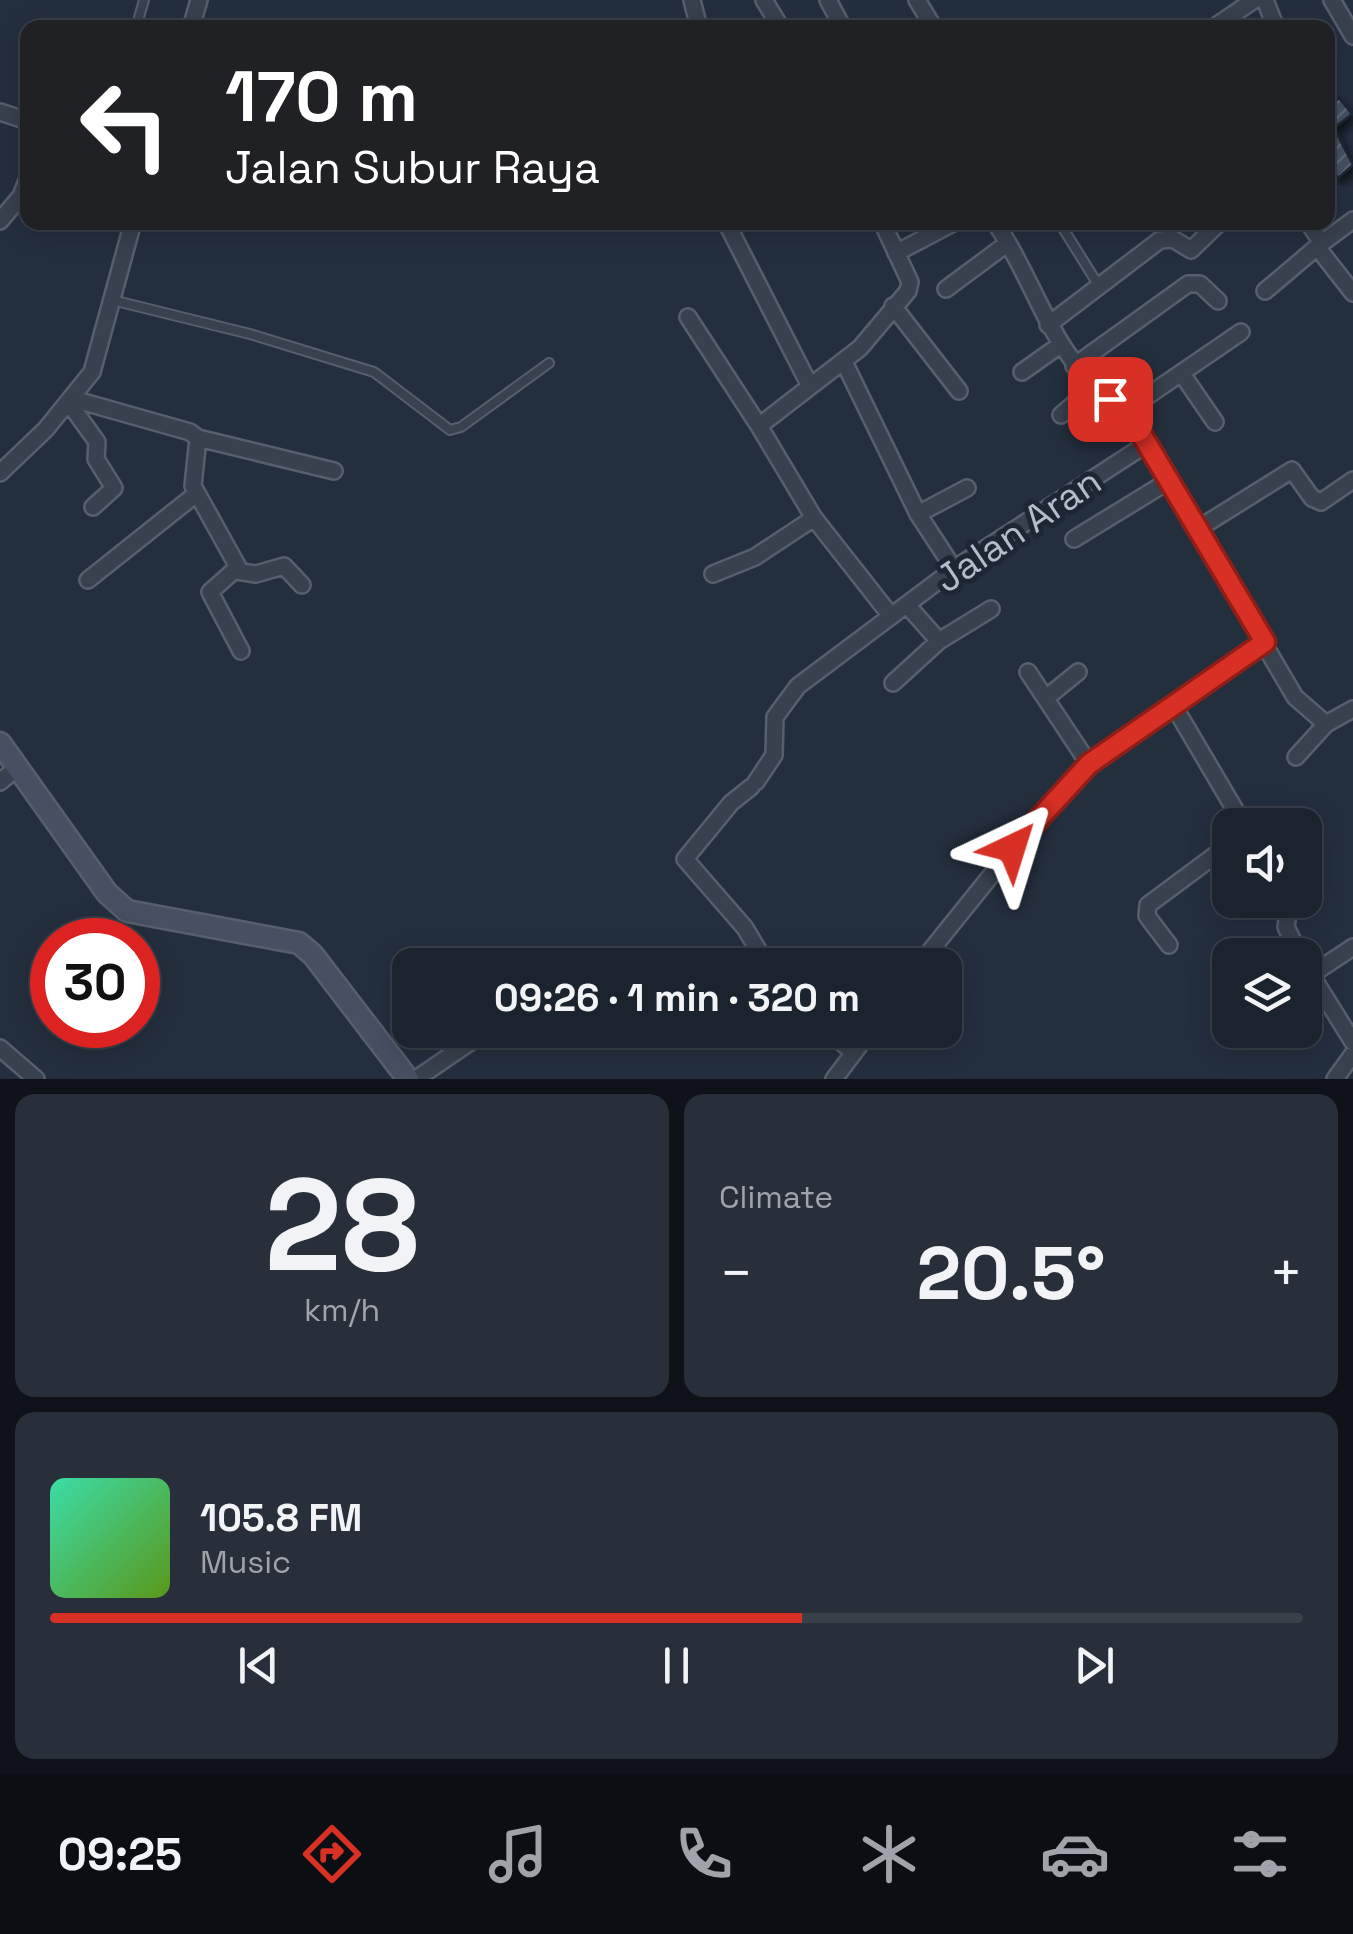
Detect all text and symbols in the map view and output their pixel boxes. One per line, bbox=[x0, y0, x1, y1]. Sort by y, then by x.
text: 170 m bbox=[225, 52, 418, 141]
icon: left bbox=[60, 60, 190, 190]
text: Jalan Subur Raya bbox=[225, 139, 600, 196]
pin bbox=[1068, 357, 1153, 442]
icon: arrive bbox=[1083, 372, 1138, 427]
street label: Jalan Aran bbox=[926, 457, 1110, 603]
position arrow bbox=[960, 796, 1064, 900]
map controls bbox=[1212, 808, 1322, 1048]
button: sound bbox=[1212, 808, 1322, 918]
speed limit sign: 30 bbox=[30, 918, 160, 1048]
button: layers bbox=[1212, 938, 1322, 1048]
text: 09:26 · 1 min · 320 m bbox=[494, 974, 860, 1022]
text: 28 bbox=[264, 1142, 420, 1308]
text: Climate bbox=[719, 1177, 833, 1217]
text: 20.5° bbox=[916, 1225, 1106, 1321]
text: − bbox=[719, 1238, 753, 1308]
text: + bbox=[1269, 1238, 1303, 1308]
text: km/h bbox=[304, 1290, 380, 1330]
text: 105.8 FM bbox=[200, 1494, 362, 1542]
text: Music bbox=[200, 1542, 291, 1582]
icon: previous bbox=[231, 1638, 286, 1693]
icon: pause bbox=[649, 1638, 704, 1693]
icon: next bbox=[1067, 1638, 1122, 1693]
icon: directions bbox=[297, 1819, 367, 1889]
icon: music bbox=[483, 1819, 553, 1889]
icon: phone bbox=[669, 1819, 739, 1889]
icon: climate bbox=[854, 1819, 924, 1889]
icon: car bbox=[1040, 1819, 1110, 1889]
icon: filters bbox=[1225, 1819, 1295, 1889]
text: 09:25 bbox=[58, 1826, 182, 1883]

